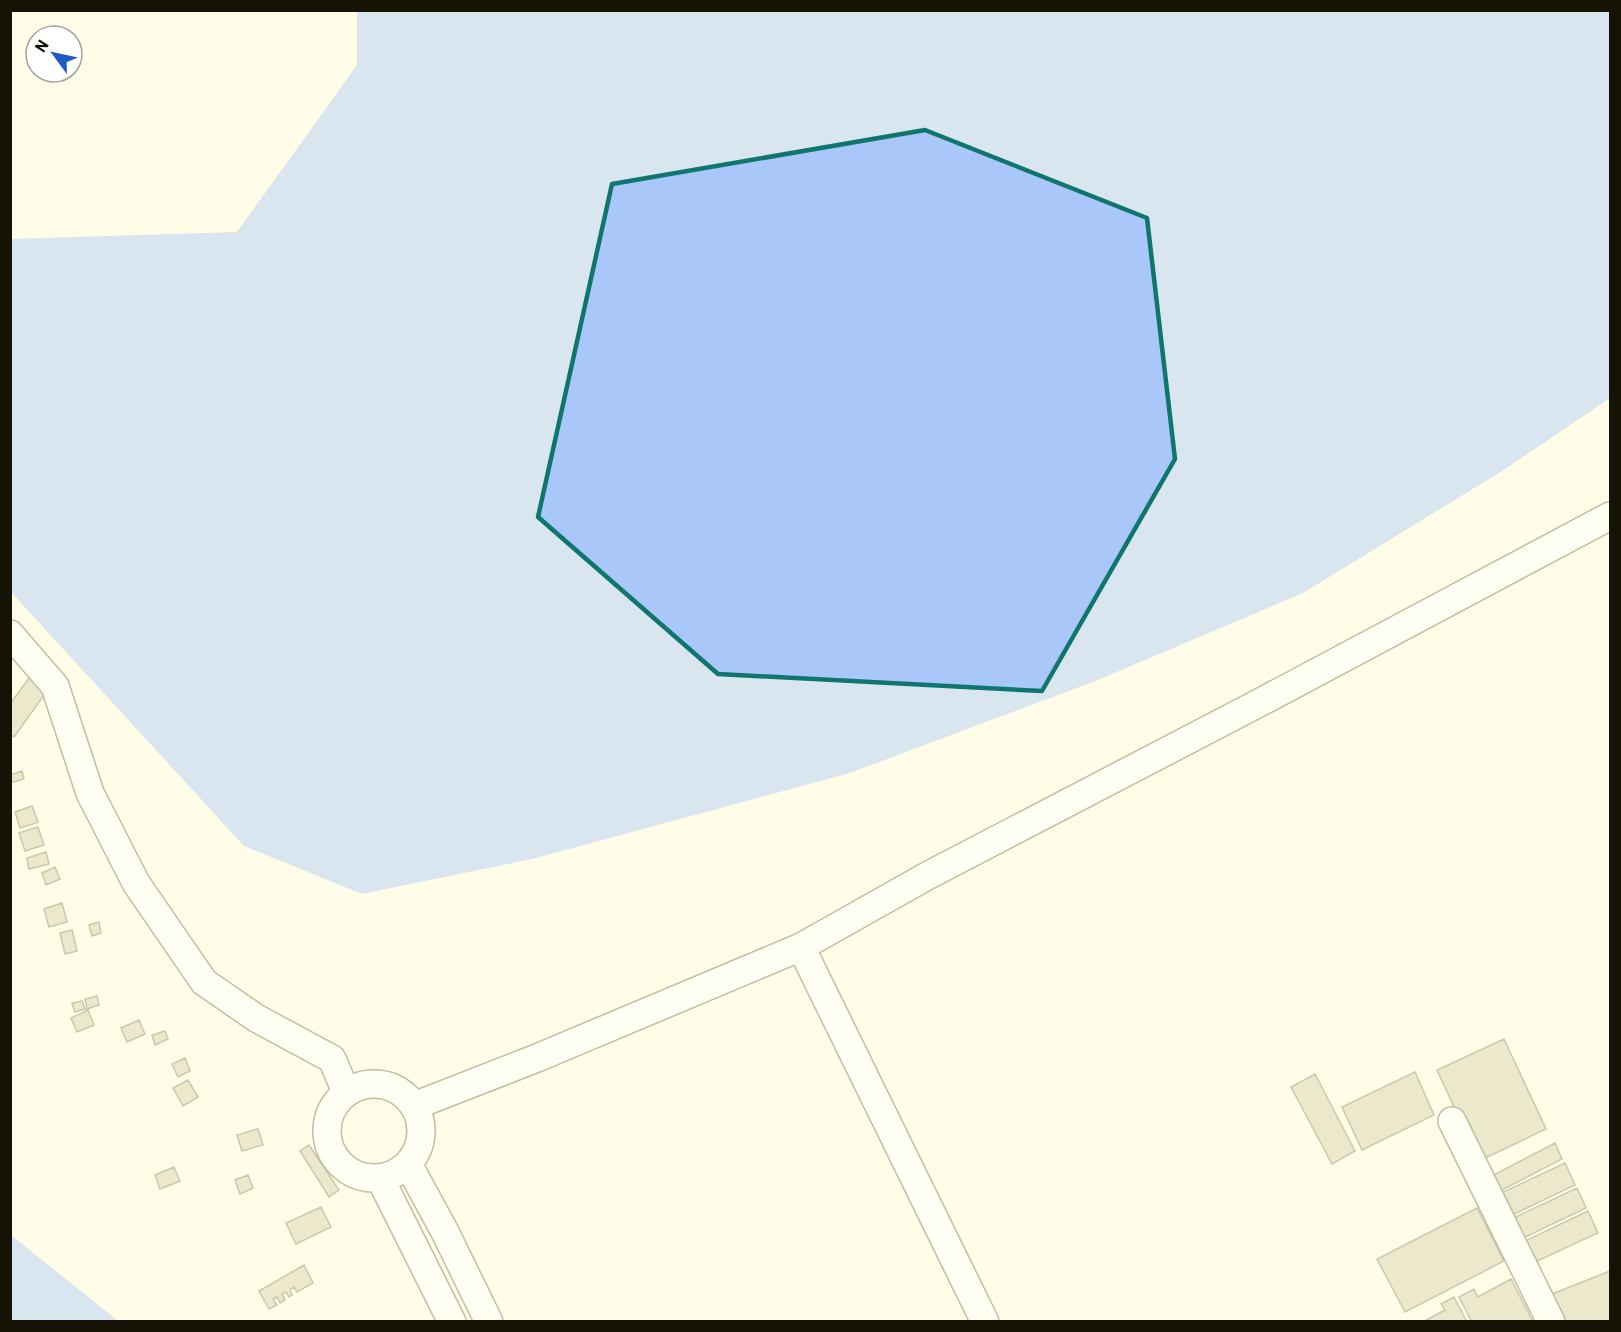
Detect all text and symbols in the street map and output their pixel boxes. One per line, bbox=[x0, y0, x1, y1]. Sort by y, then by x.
north arrow bbox=[24, 24, 84, 84]
text: N bbox=[30, 36, 52, 55]

